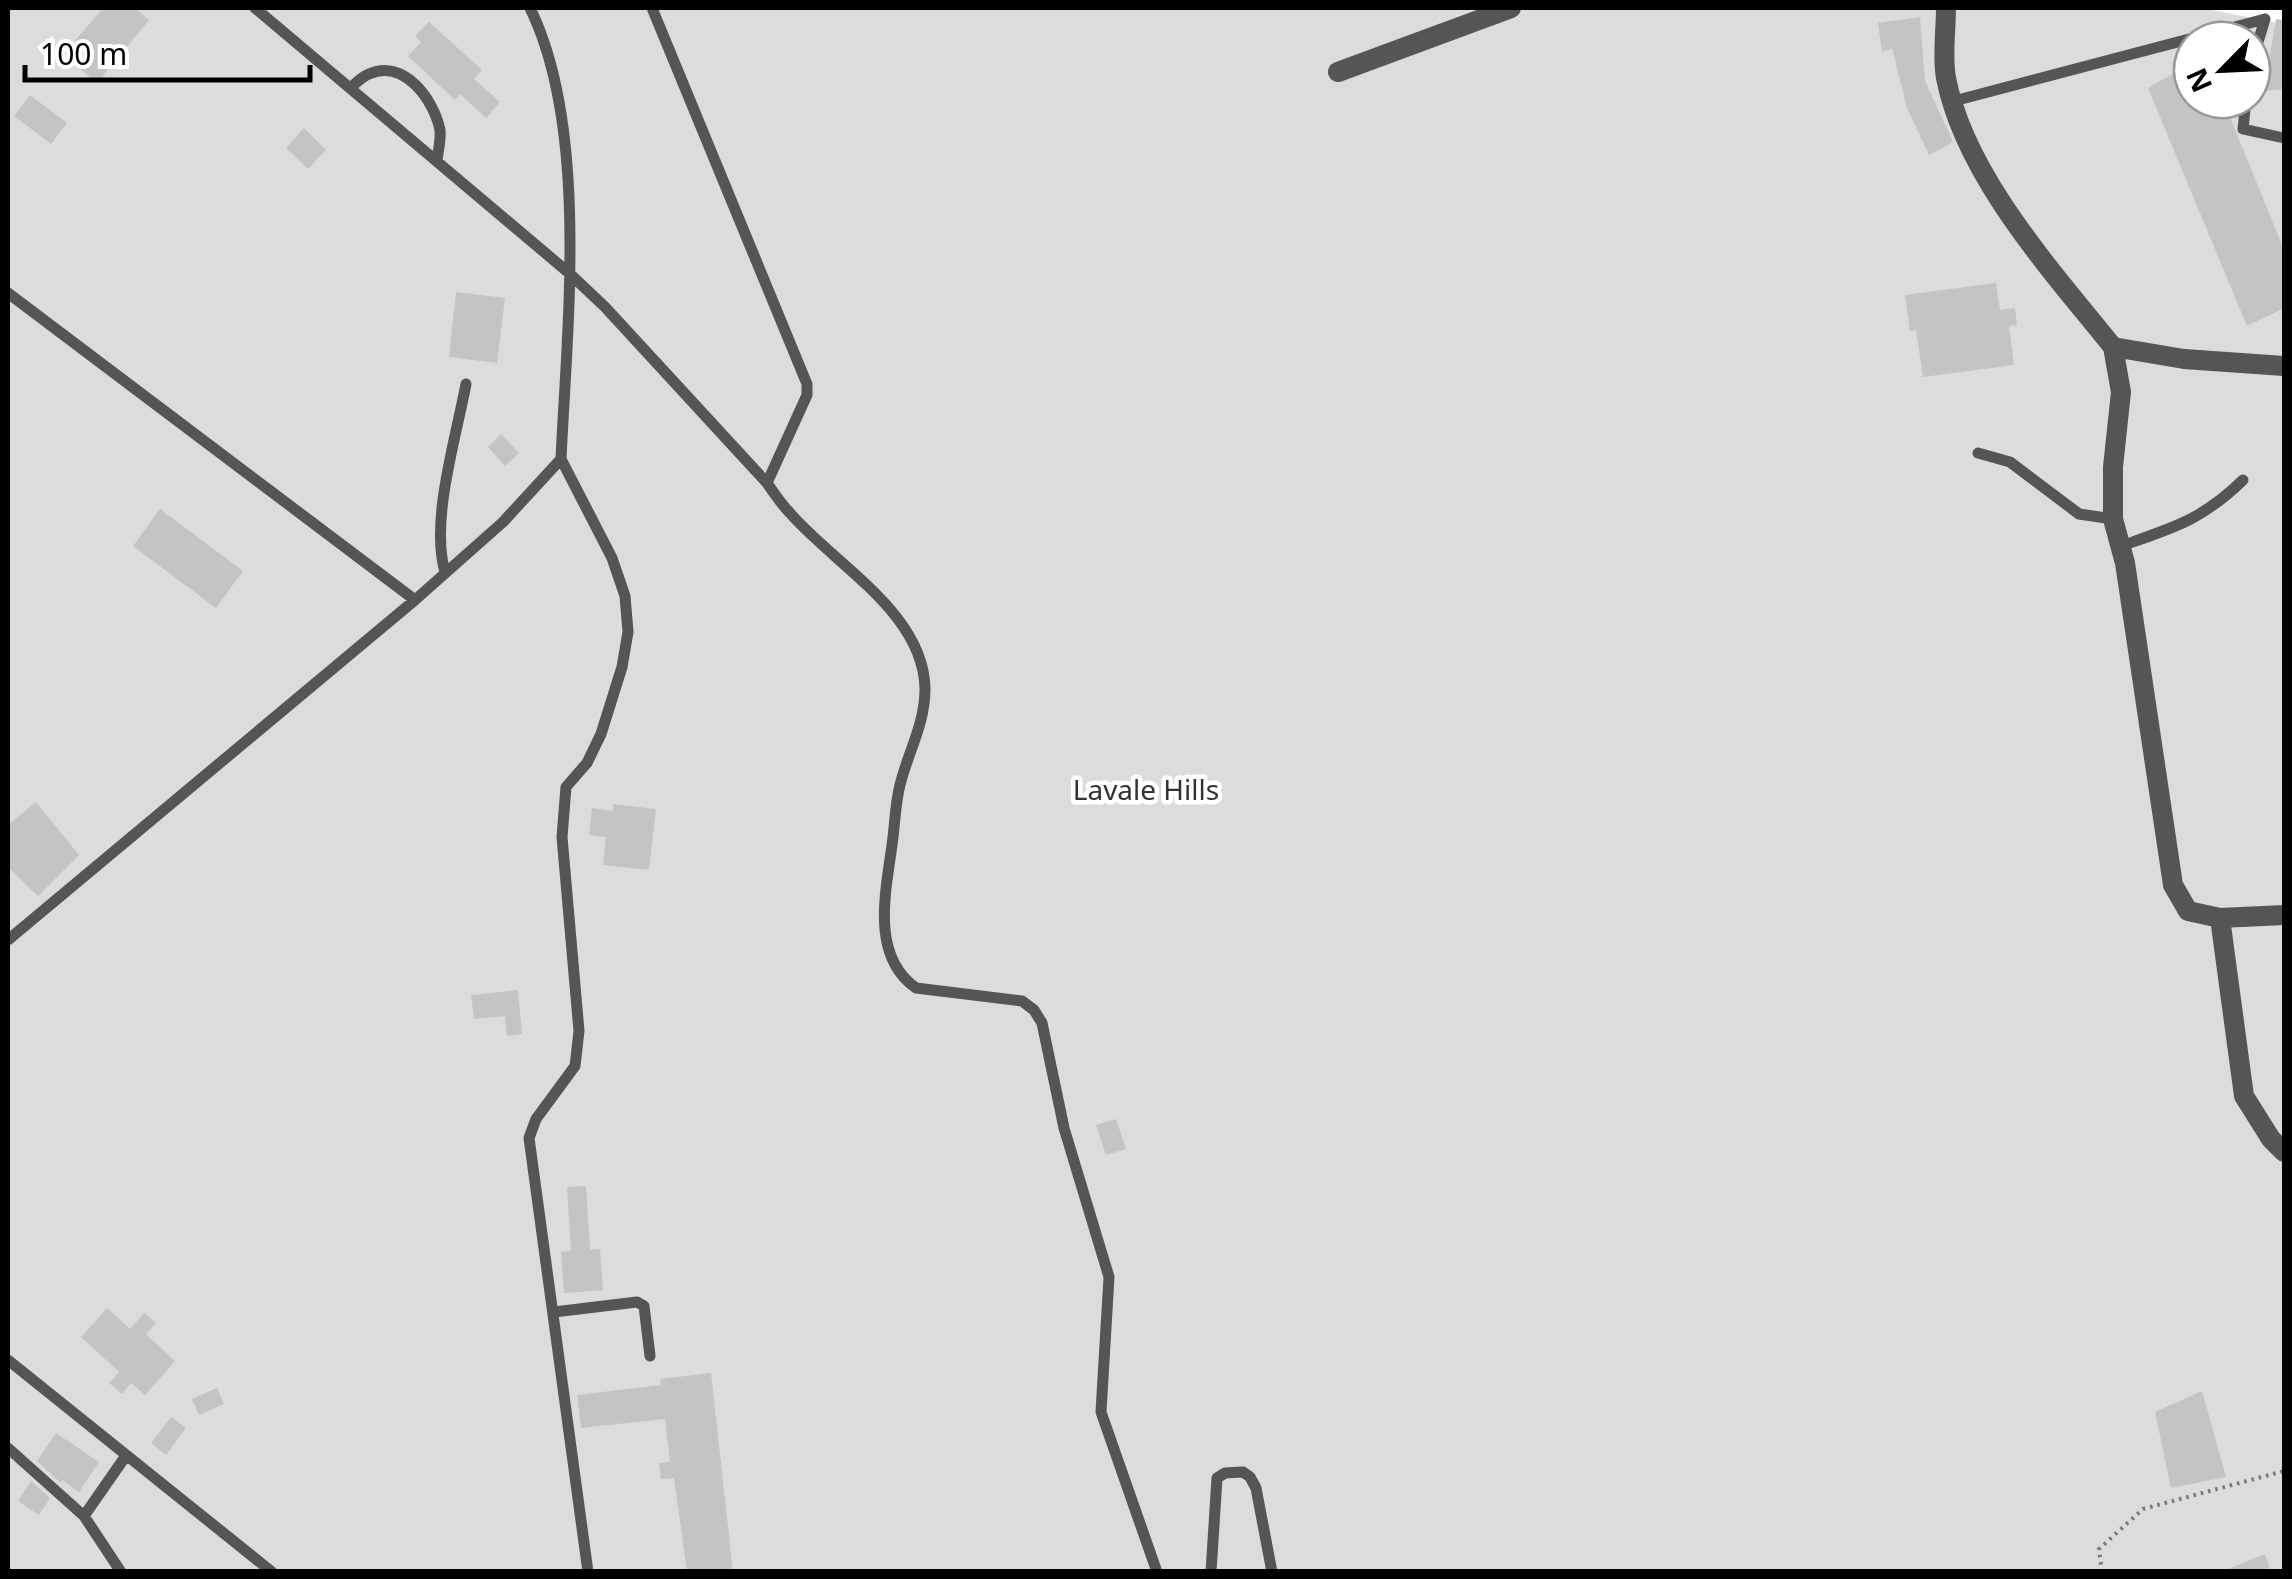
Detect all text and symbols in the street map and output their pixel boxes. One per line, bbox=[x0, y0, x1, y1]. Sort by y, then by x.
scale bar bbox=[25, 20, 310, 82]
north arrow bbox=[2172, 20, 2272, 120]
text: 100 m bbox=[40, 33, 127, 74]
text: N bbox=[2176, 62, 2220, 99]
park label: Lavale Hills bbox=[1073, 770, 1219, 808]

